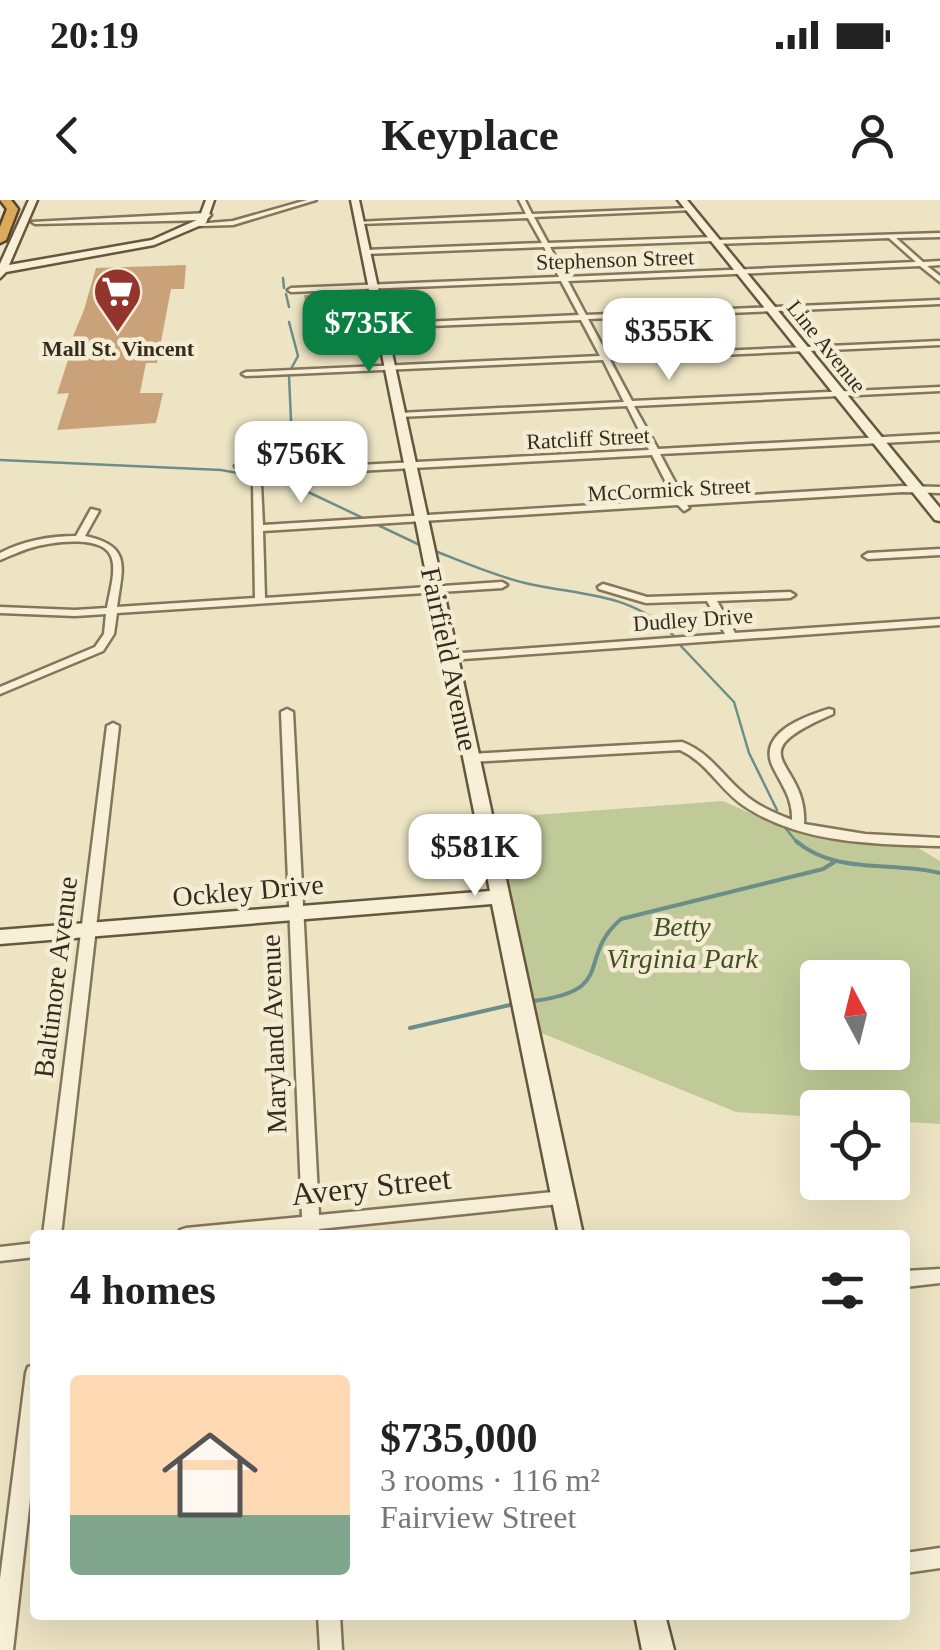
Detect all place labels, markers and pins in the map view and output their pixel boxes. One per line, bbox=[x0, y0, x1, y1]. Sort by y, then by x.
supermarket icon: Mall St. Vincent bbox=[92, 266, 144, 334]
pin: $735K bbox=[299, 290, 439, 375]
pin: $355K bbox=[599, 298, 739, 383]
place label: Mall St. Vincent bbox=[42, 336, 195, 361]
pin: $756K bbox=[231, 421, 371, 506]
pin: $581K bbox=[405, 814, 545, 899]

